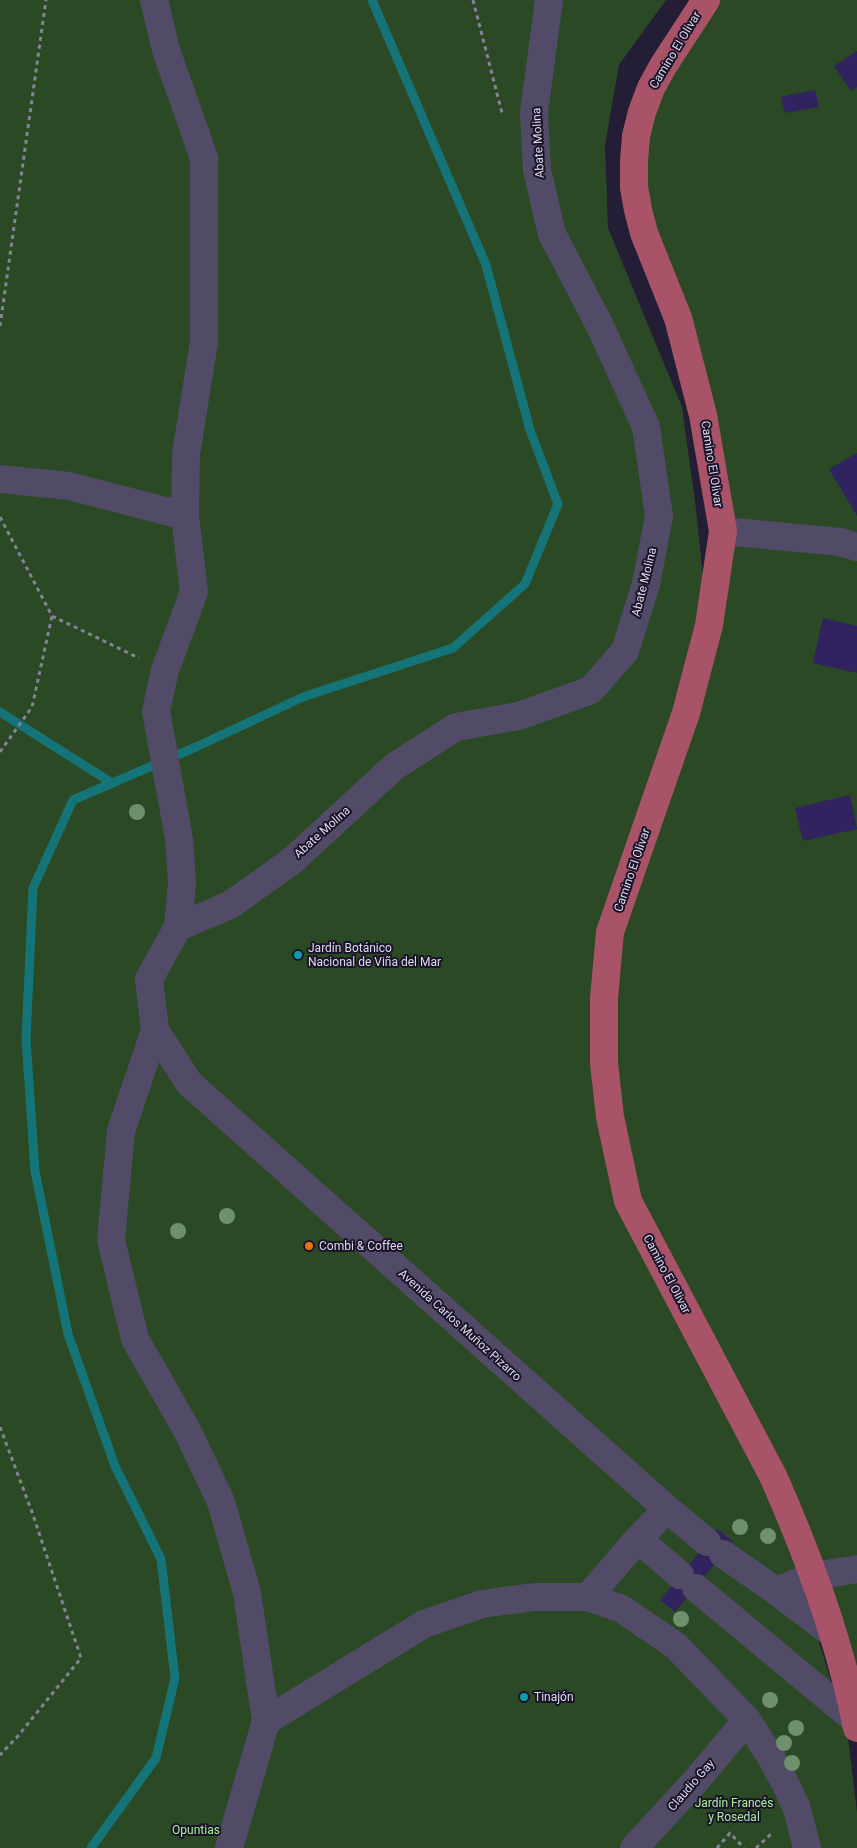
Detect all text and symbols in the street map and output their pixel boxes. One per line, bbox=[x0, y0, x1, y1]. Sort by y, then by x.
street label: Camino El Olivar bbox=[647, 9, 703, 91]
street label: Abate Molina bbox=[529, 107, 547, 179]
street label: Camino El Olivar bbox=[698, 420, 726, 508]
street label: Abate Molina bbox=[629, 546, 659, 618]
street label: Abate Molina bbox=[291, 803, 353, 861]
street label: Camino El Olivar bbox=[611, 826, 653, 914]
place label: Jardín Botánico Nacional de Viña del Mar bbox=[308, 941, 441, 969]
marker: Jardín Botánico Nacional de Viña del Mar bbox=[292, 949, 304, 961]
street label: Camino El Olivar bbox=[640, 1232, 694, 1316]
place label: Combi & Coffee bbox=[319, 1239, 403, 1253]
marker: Combi & Coffee bbox=[303, 1240, 315, 1252]
street label: Avenida Carlos Muñoz Pizarro bbox=[396, 1266, 524, 1384]
place label: Tinajón bbox=[534, 1690, 574, 1704]
marker: Tinajón bbox=[518, 1691, 530, 1703]
street label: Claudio Gay bbox=[665, 1756, 717, 1814]
park label: Jardín Francés y Rosedal bbox=[695, 1796, 773, 1824]
park label: Opuntias bbox=[172, 1823, 220, 1837]

